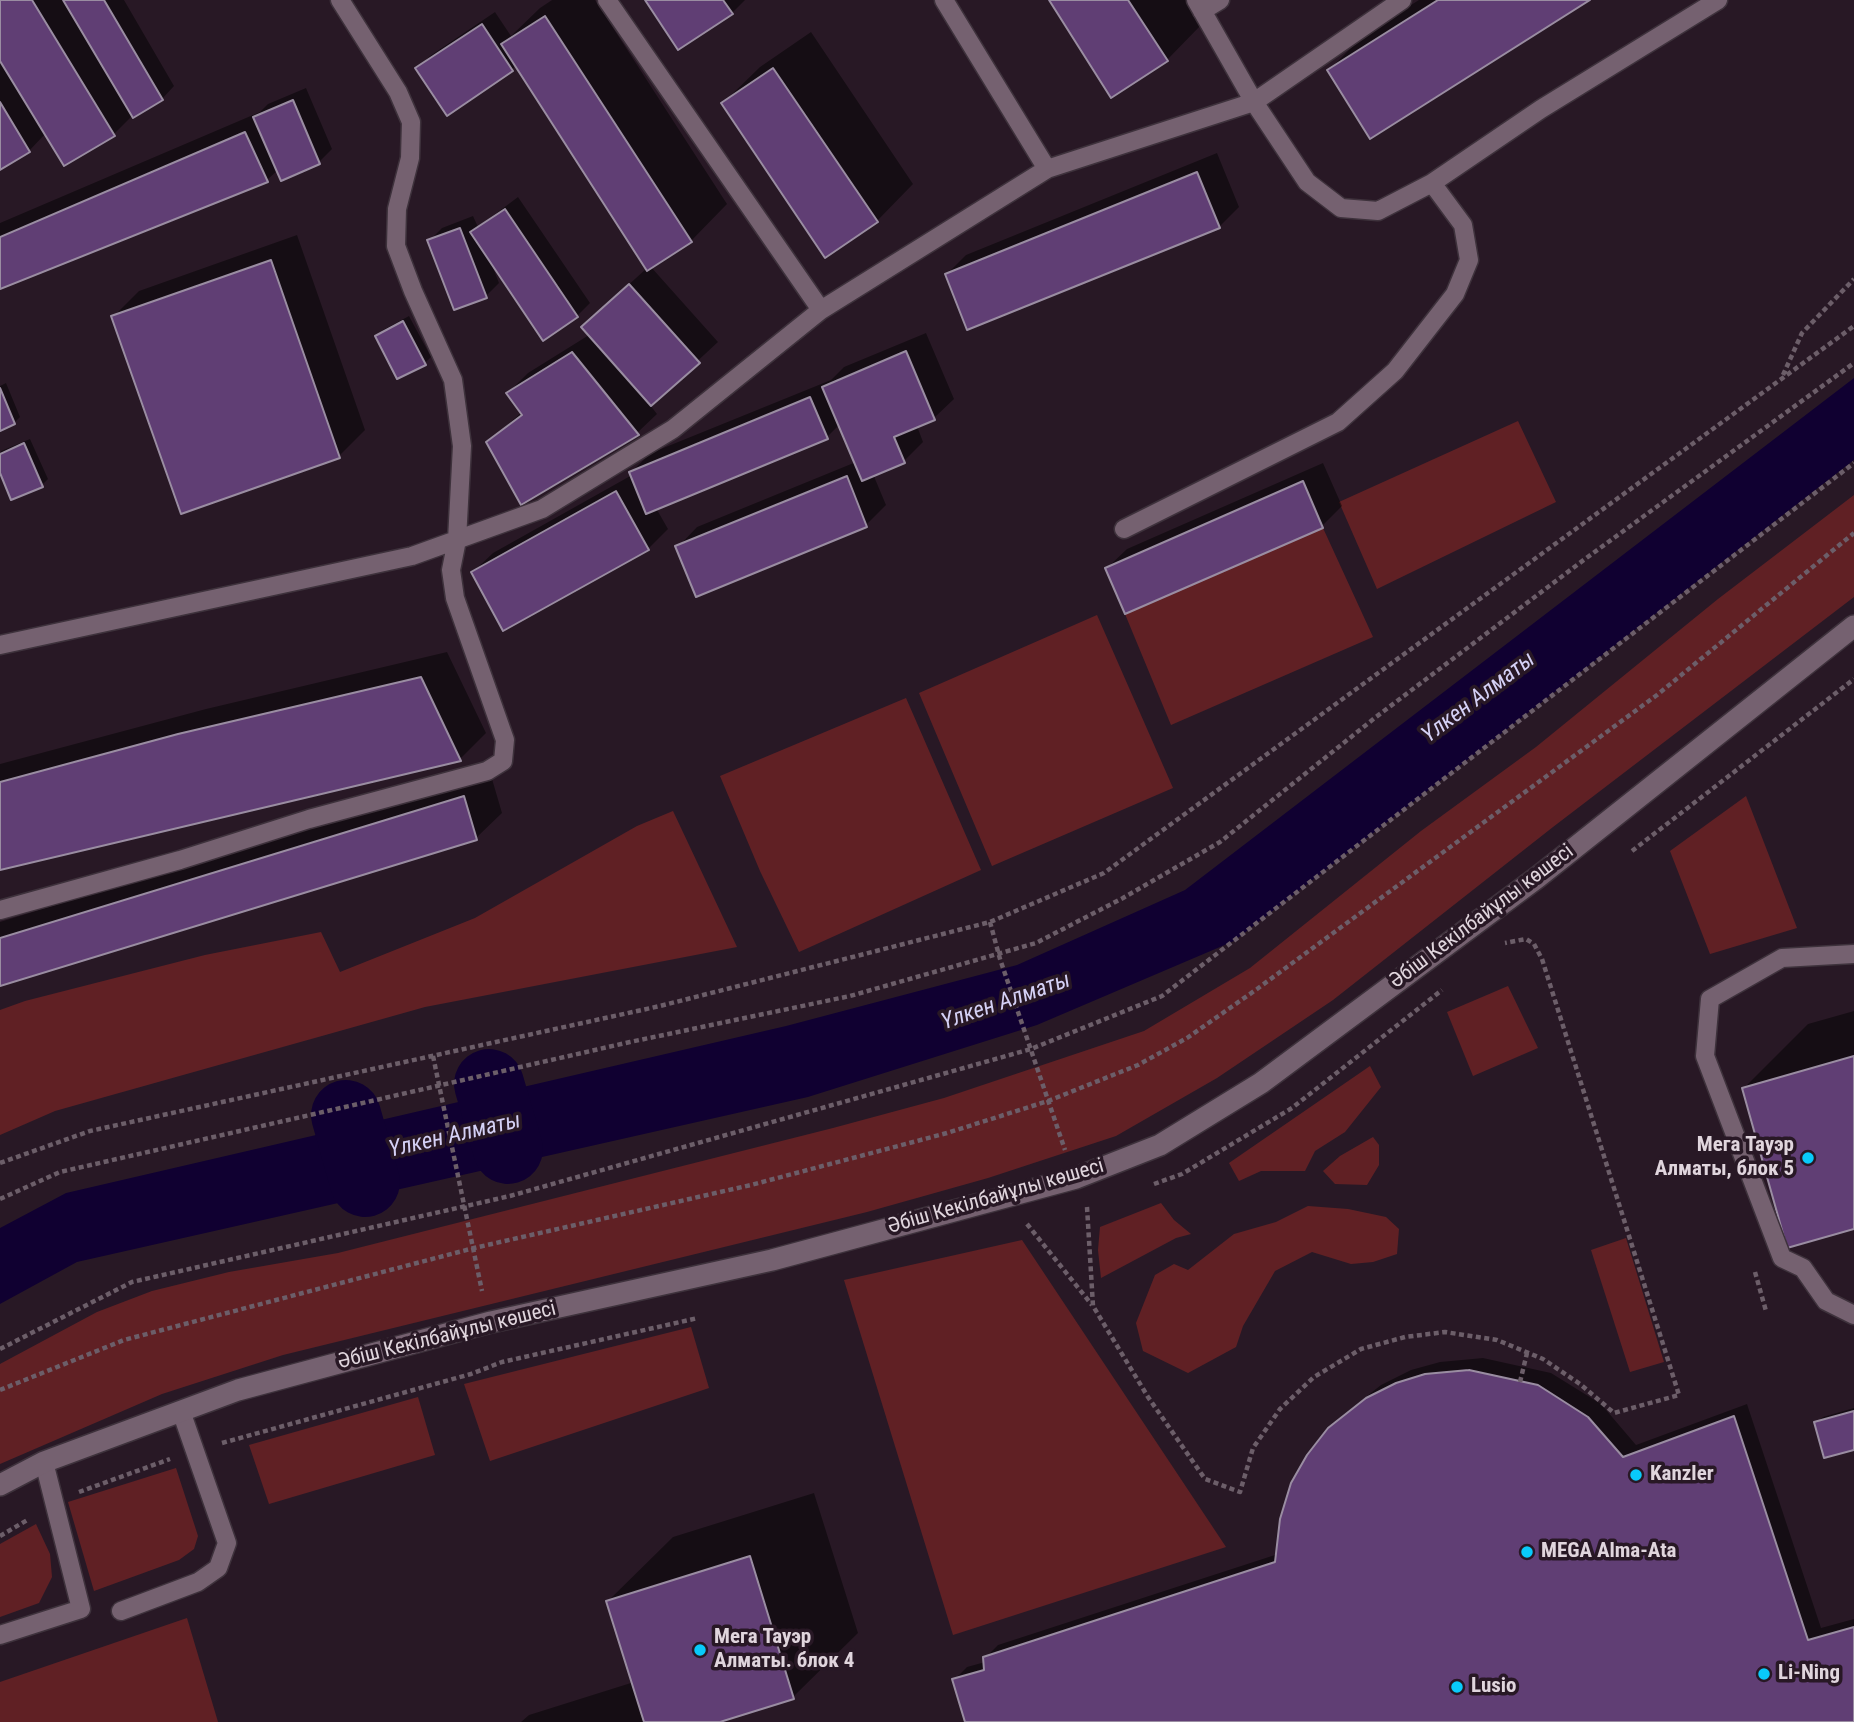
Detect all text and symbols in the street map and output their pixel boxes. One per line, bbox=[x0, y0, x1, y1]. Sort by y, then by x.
water label: Үлкен Алматы bbox=[1417, 646, 1541, 750]
street label: Әбіш Кекілбайұлы көшесі bbox=[1385, 840, 1579, 994]
water label: Үлкен Алматы bbox=[938, 967, 1074, 1037]
water label: Үлкен Алматы bbox=[386, 1107, 524, 1165]
place label: Мега Тауэр Алматы, блок 5 bbox=[1655, 1133, 1794, 1183]
marker: Мега Тауэр Алматы, блок 5 bbox=[1800, 1150, 1816, 1166]
street label: Әбіш Кекілбайұлы көшесі bbox=[885, 1154, 1107, 1240]
street label: Әбіш Кекілбайұлы көшесі bbox=[335, 1297, 559, 1375]
place label: Kanzler bbox=[1650, 1462, 1714, 1488]
marker: Kanzler bbox=[1628, 1467, 1644, 1483]
place label: MEGA Alma-Ata bbox=[1541, 1539, 1676, 1565]
marker: MEGA Alma-Ata bbox=[1519, 1544, 1535, 1560]
place label: Мега Тауэр Алматы. блок 4 bbox=[714, 1625, 854, 1675]
marker: Мега Тауэр Алматы. блок 4 bbox=[692, 1642, 708, 1658]
place label: Li-Ning bbox=[1778, 1661, 1840, 1687]
marker: Li-Ning bbox=[1756, 1666, 1772, 1682]
place label: Lusio bbox=[1471, 1674, 1516, 1700]
marker: Lusio bbox=[1449, 1679, 1465, 1695]

